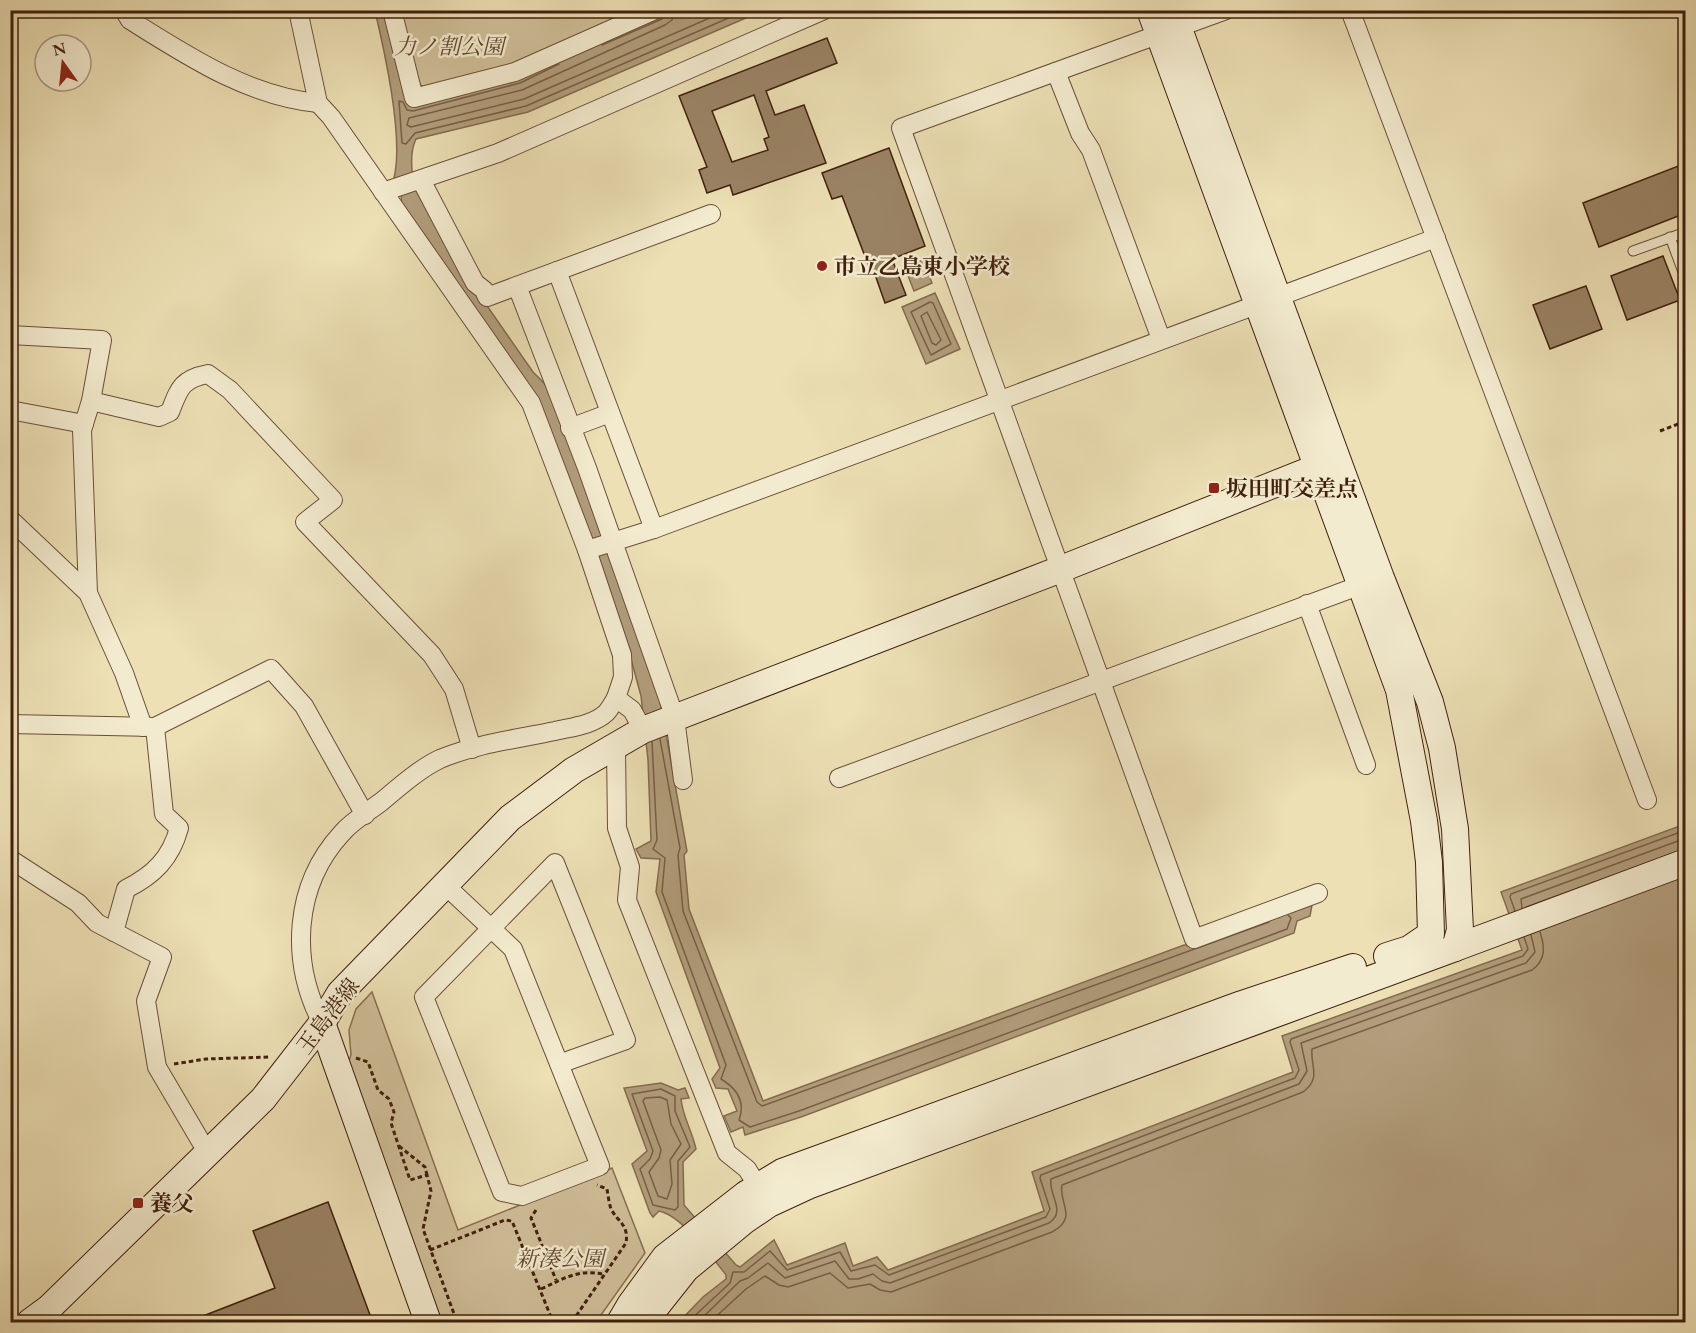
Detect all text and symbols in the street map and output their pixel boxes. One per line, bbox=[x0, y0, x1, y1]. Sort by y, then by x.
park label: 力ノ割公園 bbox=[394, 32, 507, 61]
north arrow bbox=[33, 33, 93, 93]
text: N bbox=[50, 37, 68, 61]
place label: 市立乙島東小学校 bbox=[834, 252, 1010, 281]
marker: 市立乙島東小学校 bbox=[815, 259, 829, 273]
place label: 坂田町交差点 bbox=[1226, 474, 1358, 503]
marker: 坂田町交差点 bbox=[1207, 481, 1221, 495]
street label: 玉島港線 bbox=[290, 972, 366, 1060]
place label: 養父 bbox=[150, 1189, 194, 1218]
marker: 養父 bbox=[131, 1196, 145, 1210]
park label: 新湊公園 bbox=[516, 1244, 607, 1273]

